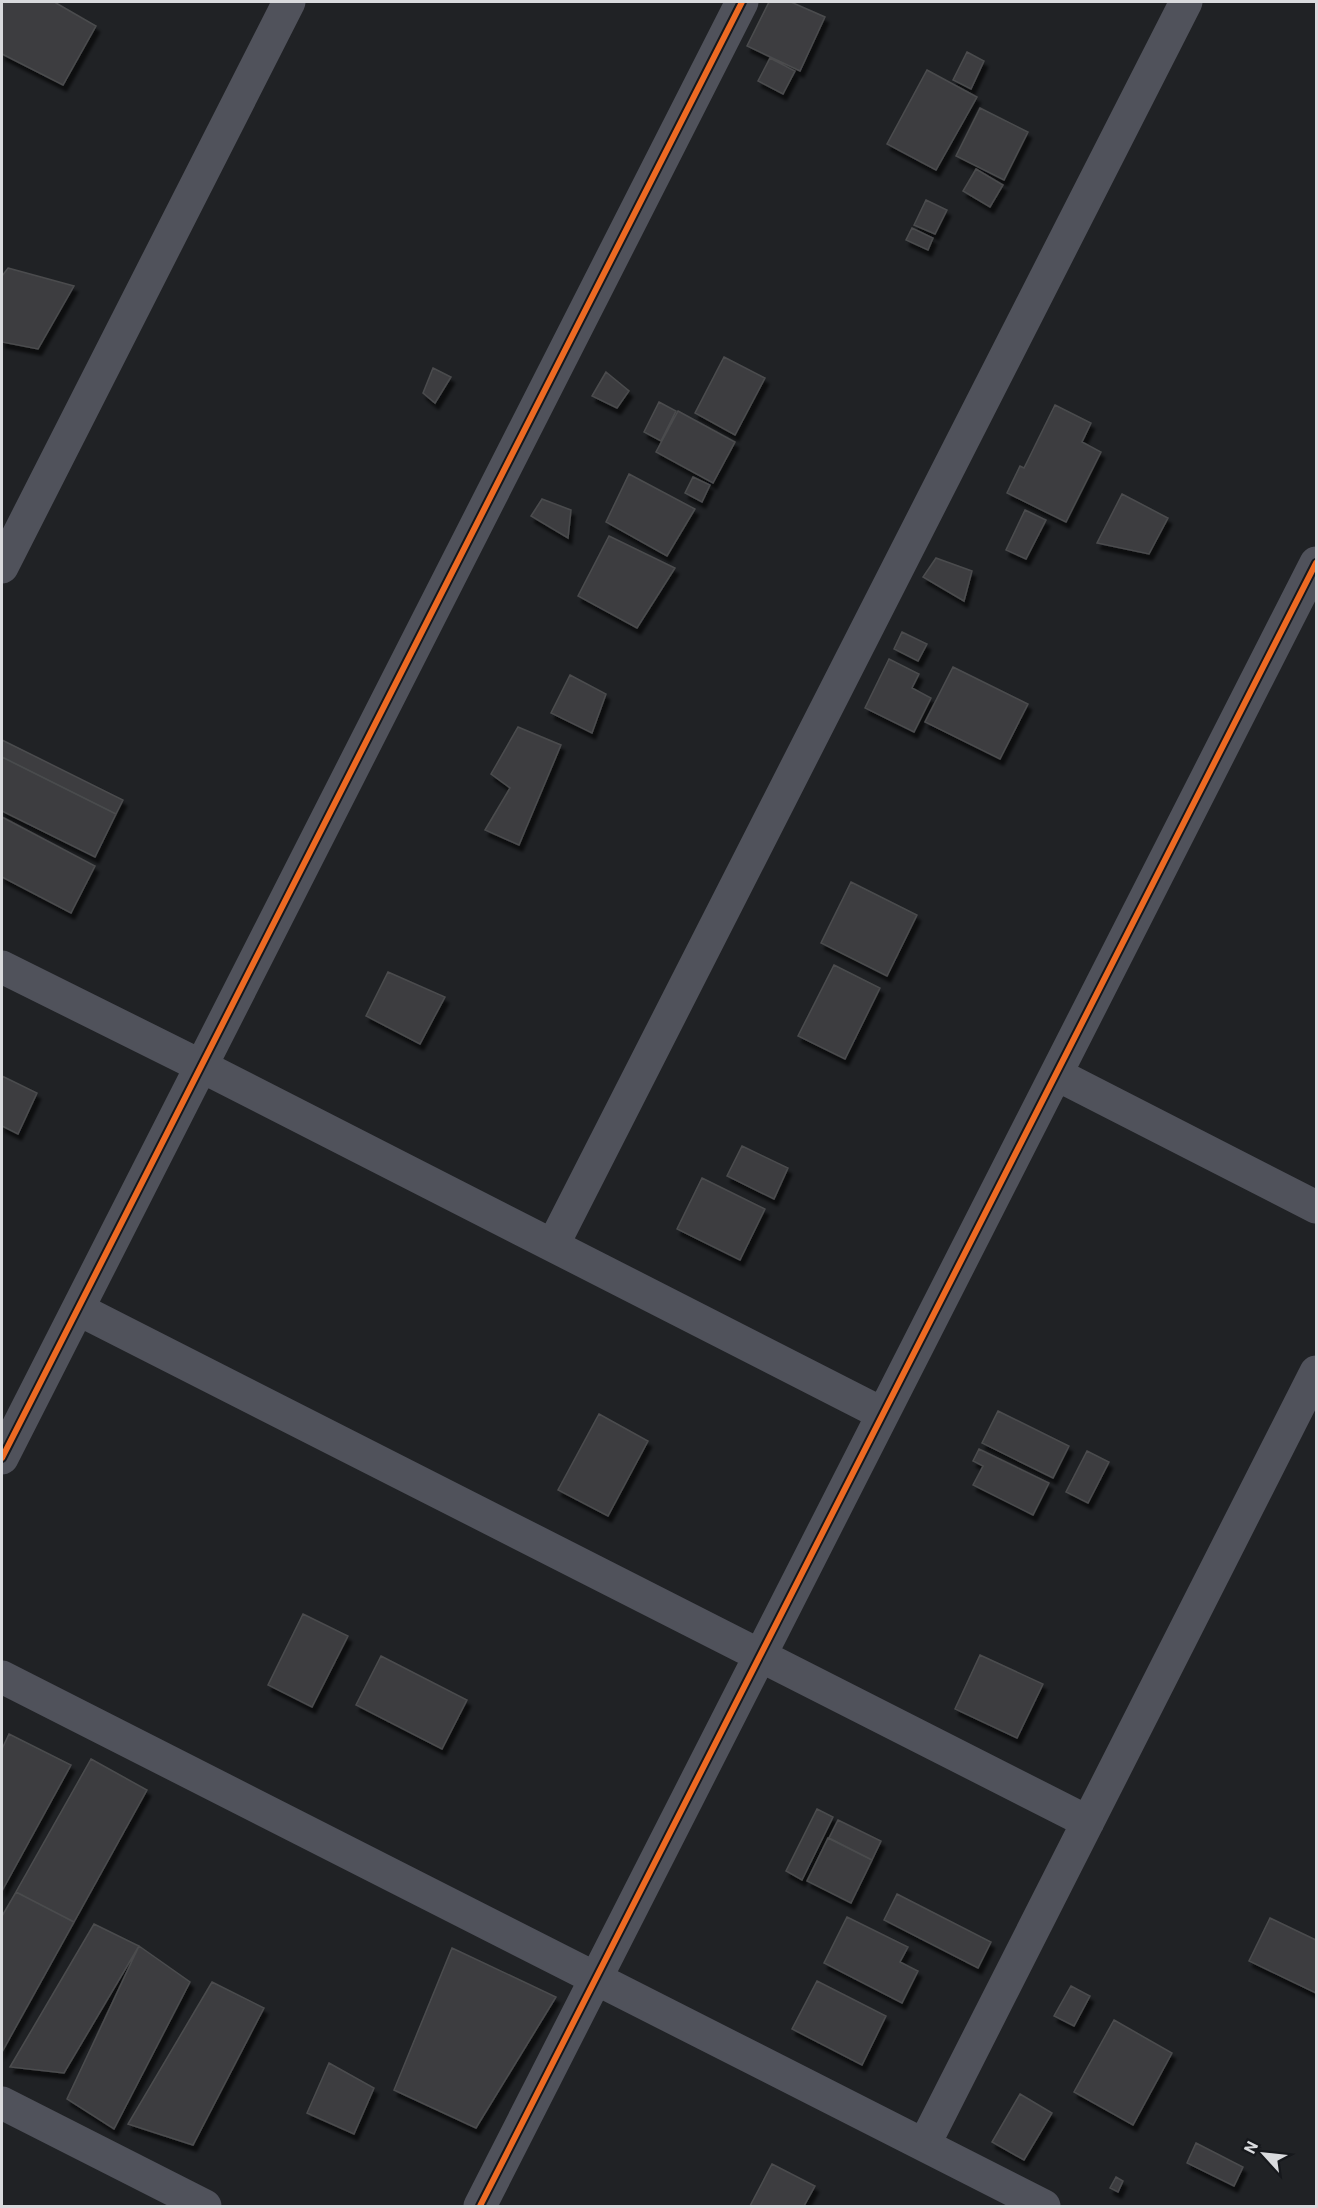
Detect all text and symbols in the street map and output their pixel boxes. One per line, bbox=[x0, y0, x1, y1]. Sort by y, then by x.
north arrow bbox=[1234, 2124, 1294, 2184]
text: N bbox=[1240, 2138, 1262, 2157]

